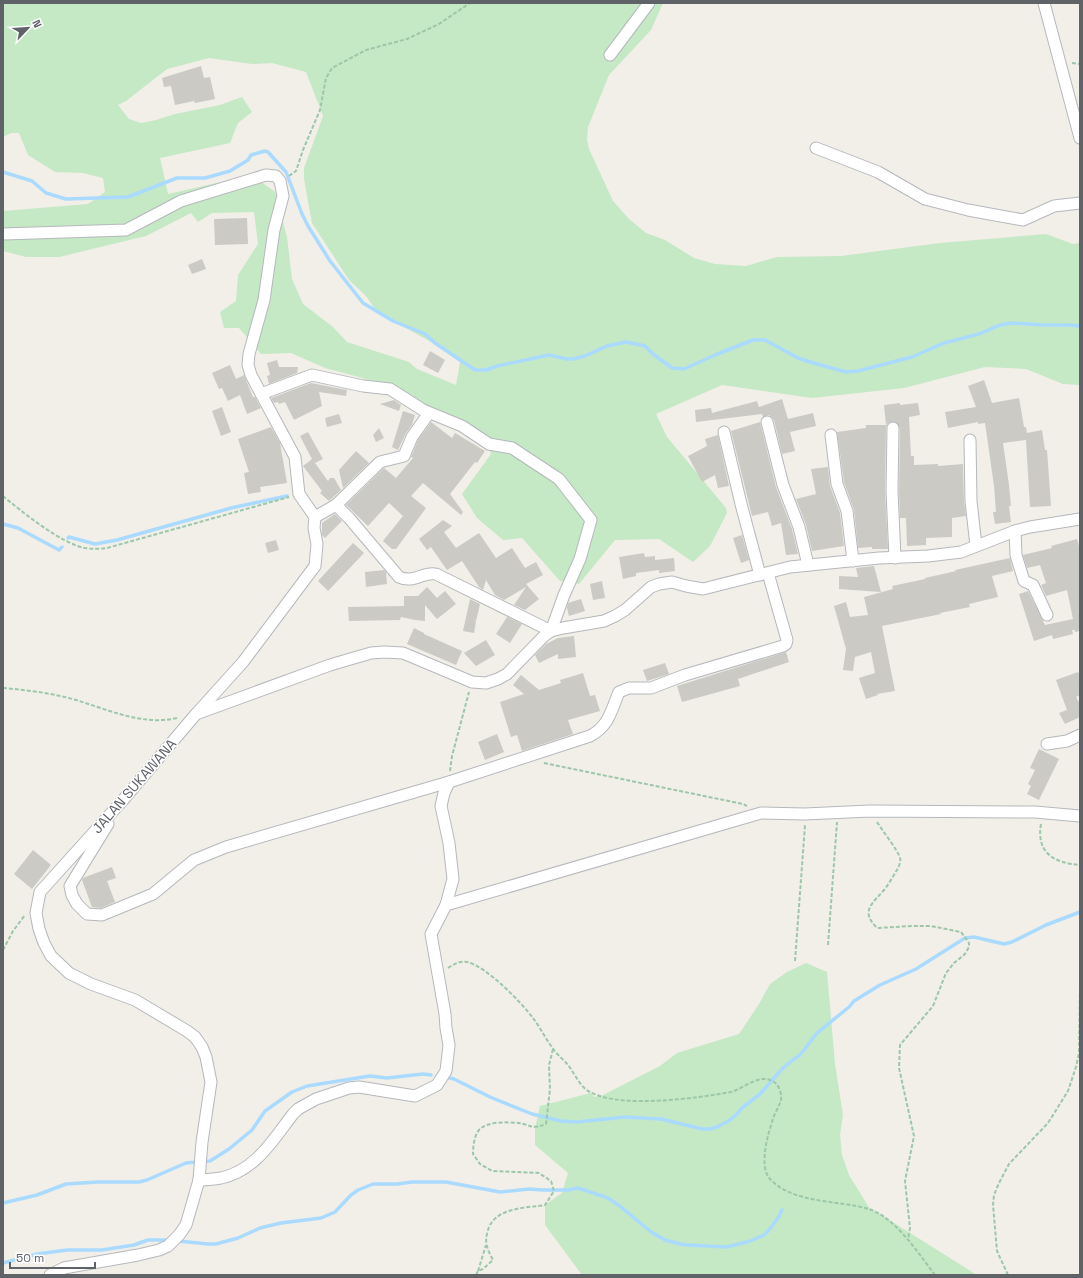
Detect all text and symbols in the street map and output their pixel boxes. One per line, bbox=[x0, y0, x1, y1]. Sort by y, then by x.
north arrow bbox=[8, 8, 48, 48]
text: N bbox=[29, 17, 45, 30]
street label: JALAN SUKAWANA bbox=[88, 735, 180, 837]
scale bar bbox=[10, 1244, 95, 1270]
text: 50 m bbox=[16, 1250, 44, 1266]

